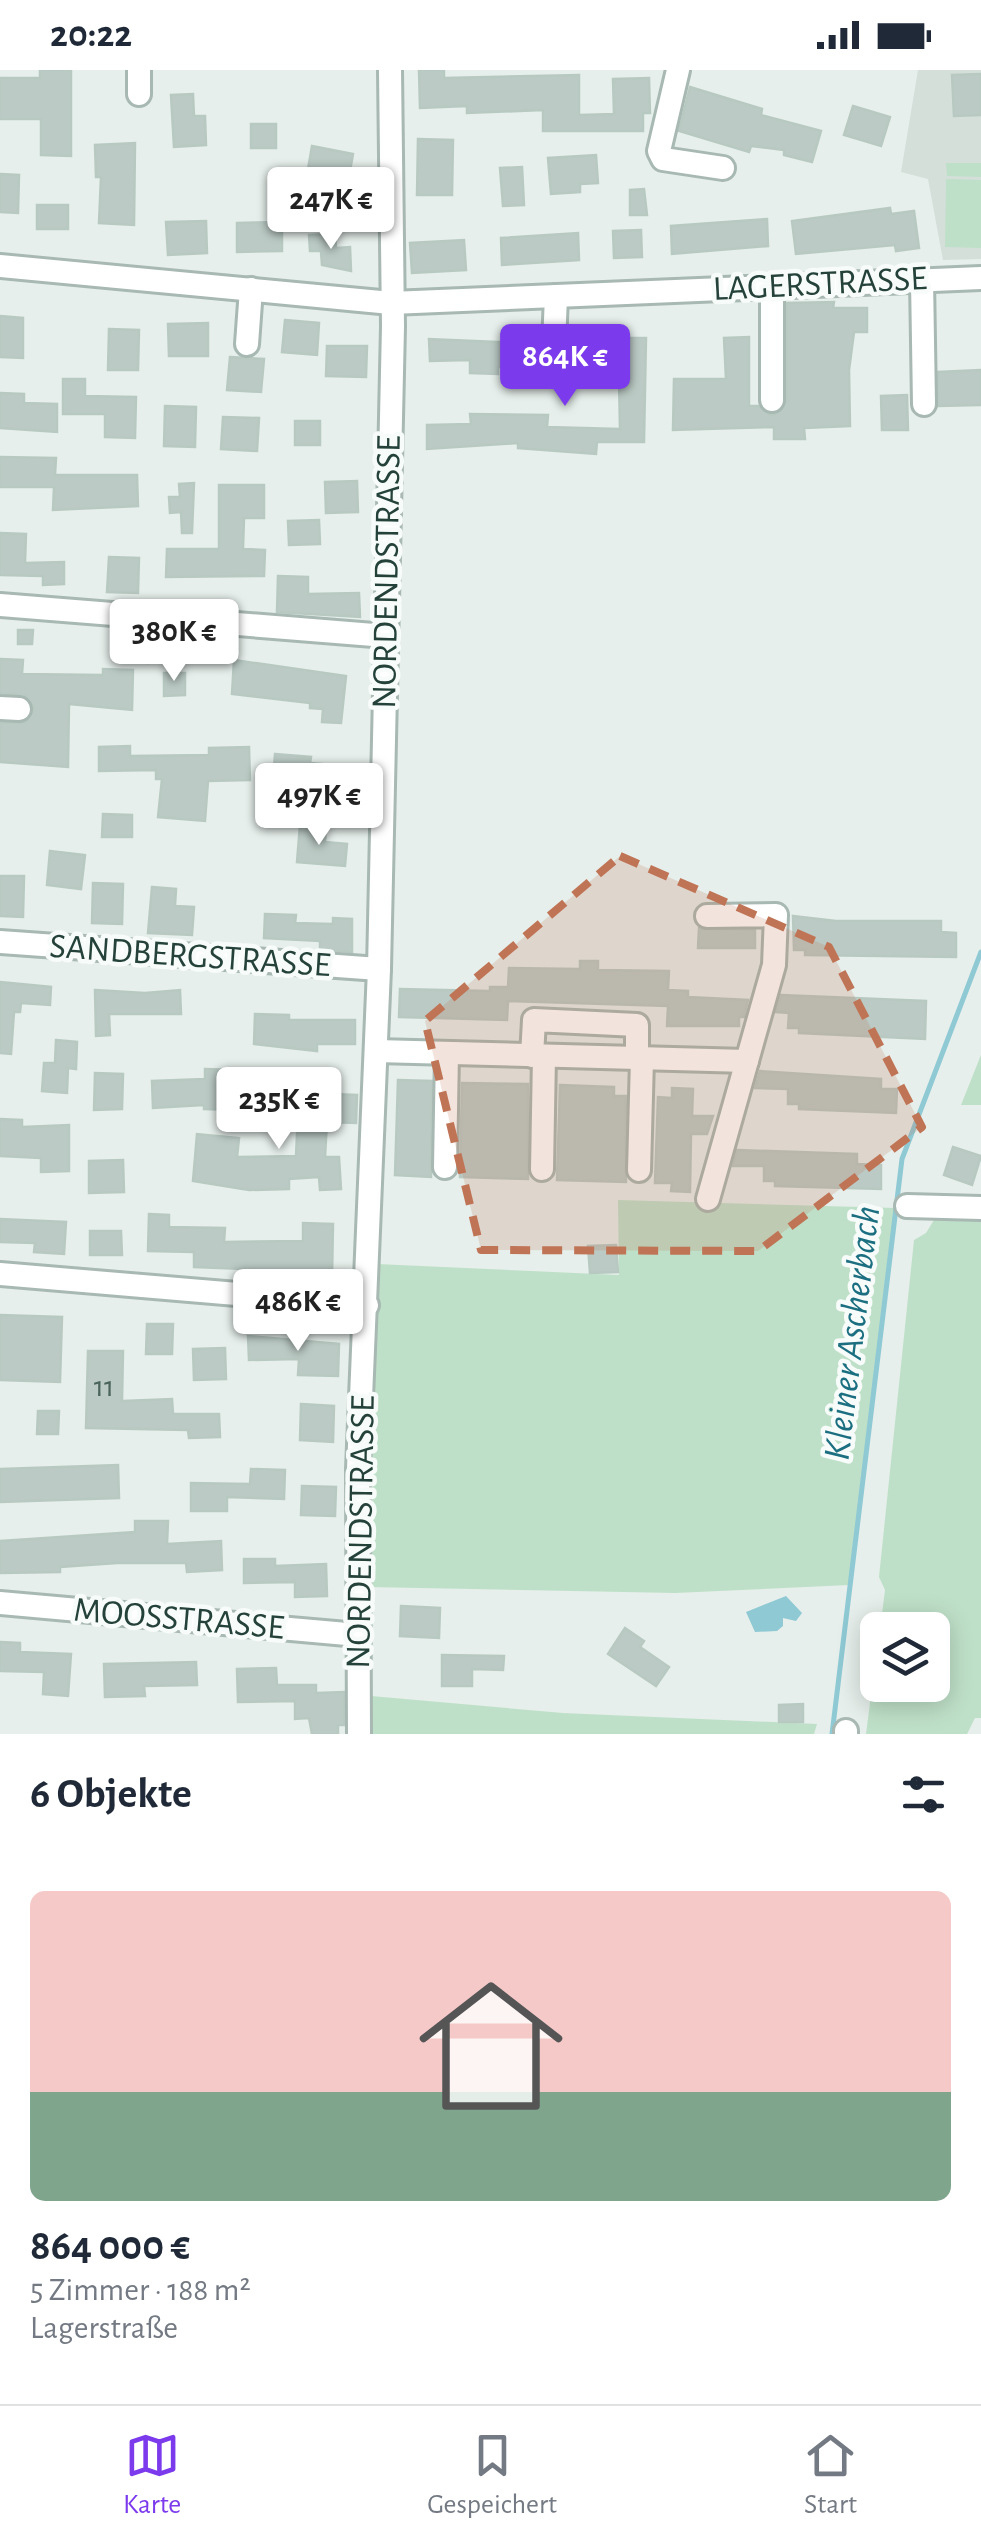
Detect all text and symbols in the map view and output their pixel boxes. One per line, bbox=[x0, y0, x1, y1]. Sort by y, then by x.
text: 20:22 bbox=[50, 16, 132, 54]
pin: 247K € bbox=[250, 167, 412, 252]
text: 247K € bbox=[289, 183, 373, 215]
street label: LAGERSTRASSE bbox=[712, 261, 928, 307]
pin: 864K € bbox=[484, 324, 646, 409]
text: 864K € bbox=[522, 340, 608, 372]
street label: NORDENDSTRASSE bbox=[367, 435, 407, 709]
pin: 380K € bbox=[93, 599, 255, 684]
text: 380K € bbox=[132, 615, 216, 647]
pin: 497K € bbox=[238, 763, 400, 848]
text: 497K € bbox=[277, 779, 361, 811]
street label: SANDBERGSTRASSE bbox=[48, 929, 332, 983]
pin: 235K € bbox=[198, 1067, 360, 1152]
text: 235K € bbox=[238, 1083, 320, 1115]
water label: Kleiner Ascherbach bbox=[819, 1204, 887, 1462]
pin: 486K € bbox=[217, 1269, 379, 1354]
text: 486K € bbox=[255, 1285, 341, 1317]
house number: 11 bbox=[94, 1372, 114, 1402]
street label: NORDENDSTRASSE bbox=[341, 1395, 381, 1669]
street label: MOOSSTRASSE bbox=[72, 1592, 286, 1646]
map controls bbox=[860, 1612, 950, 1702]
button: layers bbox=[860, 1612, 950, 1702]
icon: filters bbox=[896, 1767, 951, 1822]
text: 6 Objekte bbox=[30, 1773, 192, 1815]
icon: home bbox=[401, 1956, 581, 2136]
text: 864 000 € bbox=[30, 2225, 190, 2267]
text: 5 Zimmer · 188 m² bbox=[30, 2274, 251, 2306]
text: Lagerstraße bbox=[30, 2312, 178, 2344]
tab: Karte bbox=[123, 2428, 181, 2522]
tab: Gespeichert bbox=[427, 2428, 557, 2522]
tab: Start bbox=[803, 2428, 858, 2522]

